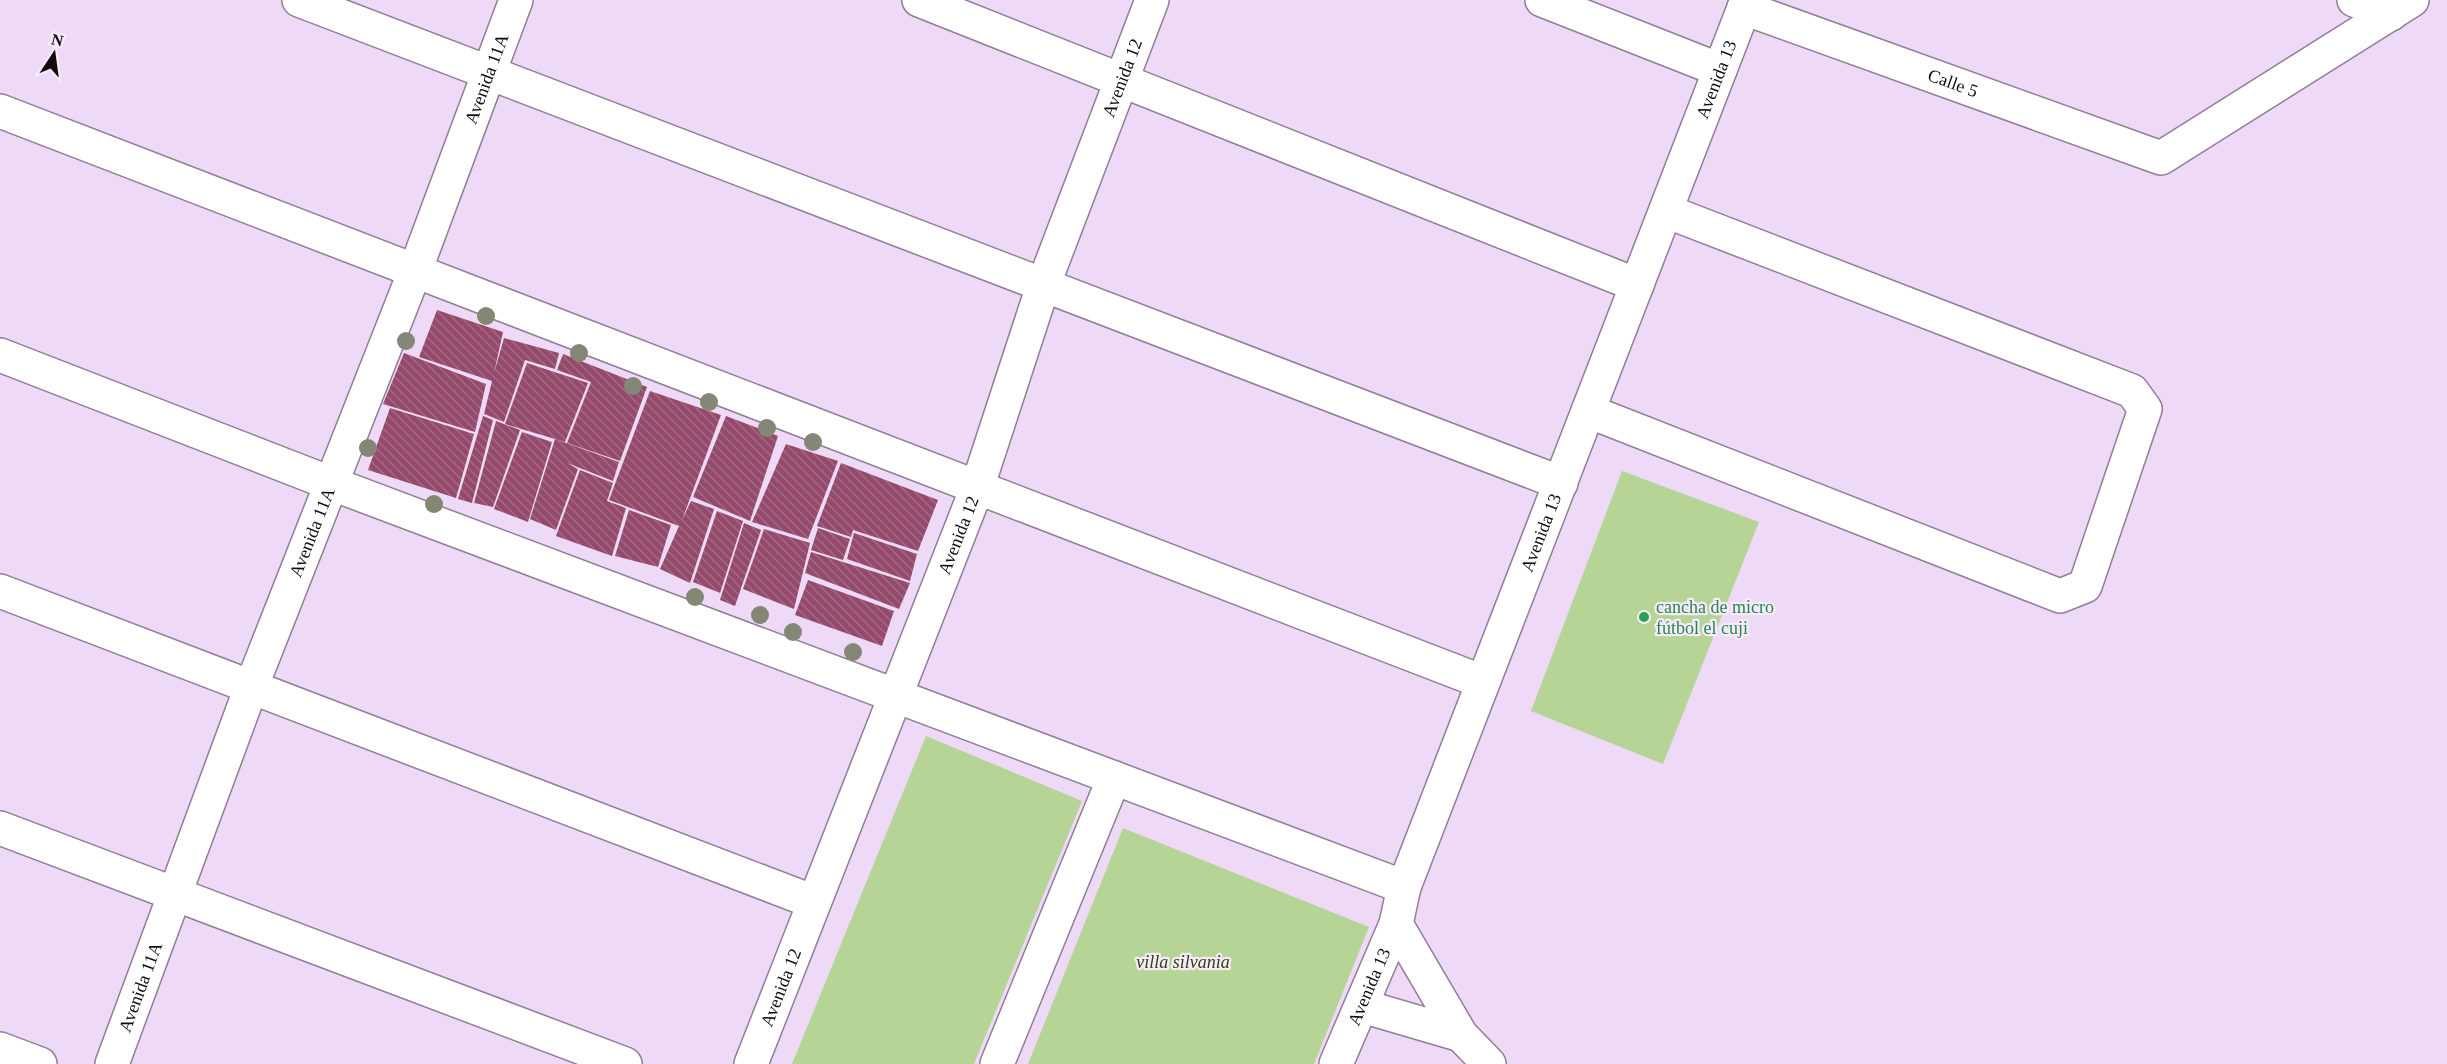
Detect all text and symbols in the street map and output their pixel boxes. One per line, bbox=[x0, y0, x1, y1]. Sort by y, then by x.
north arrow bbox=[24, 24, 84, 84]
text: N bbox=[50, 30, 65, 50]
street label: Avenida 11A bbox=[461, 31, 512, 127]
street label: Avenida 12 bbox=[1098, 36, 1146, 120]
street label: Avenida 13 bbox=[1692, 38, 1740, 121]
street label: Calle 5 bbox=[1925, 65, 1981, 101]
street label: Avenida 11A bbox=[285, 485, 339, 580]
street label: Avenida 13 bbox=[1517, 491, 1565, 575]
street label: Avenida 12 bbox=[934, 493, 983, 577]
place label: cancha de micro fútbol el cuji bbox=[1656, 597, 1774, 638]
marker: cancha de micro fútbol el cuji bbox=[1637, 610, 1651, 624]
street label: Avenida 11A bbox=[115, 939, 166, 1035]
street label: Avenida 13 bbox=[1344, 945, 1394, 1029]
street label: Avenida 12 bbox=[757, 946, 805, 1030]
park label: villa silvania bbox=[1136, 952, 1230, 972]

